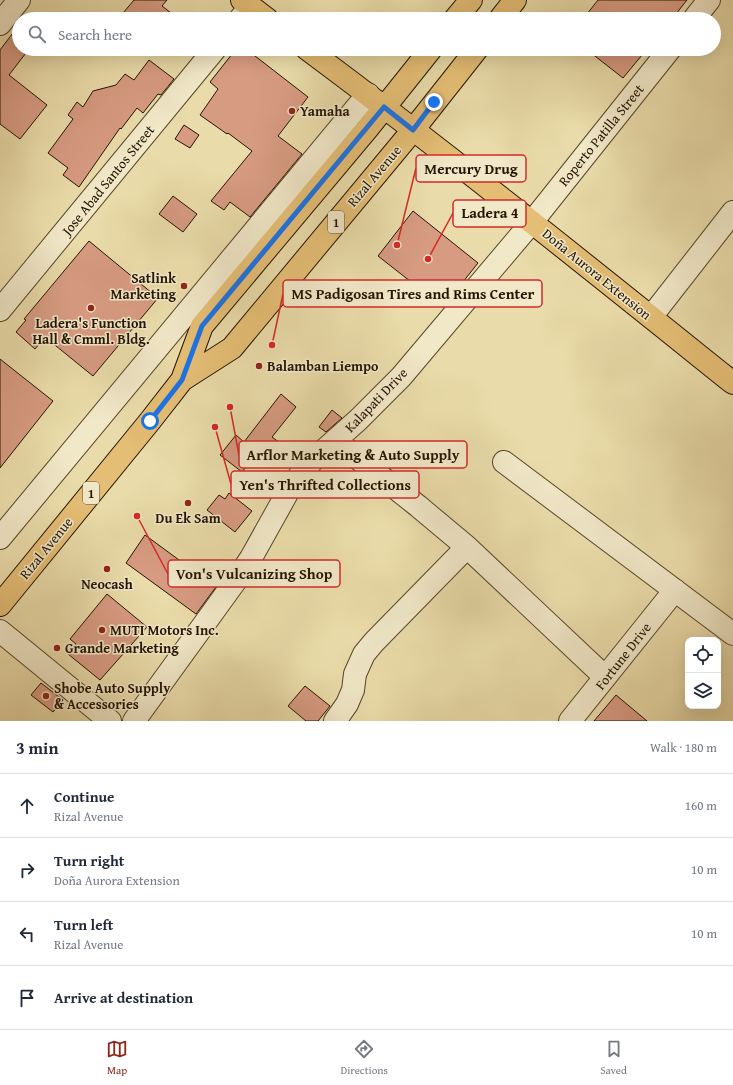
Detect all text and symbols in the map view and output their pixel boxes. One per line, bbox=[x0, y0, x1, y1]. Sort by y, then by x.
search box bbox=[12, 12, 721, 56]
icon: search bbox=[26, 23, 48, 45]
text: Search here bbox=[58, 24, 132, 45]
street label: Roperto Patilla Street bbox=[553, 80, 649, 190]
route end bbox=[425, 93, 443, 111]
place label: Yamaha bbox=[300, 101, 350, 121]
marker: Yamaha bbox=[287, 106, 297, 116]
street label: Jose Abad Santos Street bbox=[56, 120, 159, 241]
street label: Rizal Avenue bbox=[342, 141, 406, 211]
callout: Mercury Drug bbox=[416, 155, 526, 182]
text: Mercury Drug bbox=[424, 158, 518, 179]
callout: Ladera 4 bbox=[453, 200, 526, 227]
text: Ladera 4 bbox=[462, 202, 519, 223]
road number: 1 bbox=[328, 211, 344, 233]
street label: Doña Aurora Extension bbox=[538, 224, 656, 324]
place label: Satlink Marketing bbox=[111, 268, 177, 304]
callout: MS Padigosan Tires and Rims Center bbox=[283, 280, 542, 307]
marker: Satlink Marketing bbox=[179, 281, 189, 291]
text: MS Padigosan Tires and Rims Center bbox=[292, 283, 535, 304]
marker: Ladera's Function Hall & Cmml. Bldg. bbox=[86, 303, 96, 313]
place label: Ladera's Function Hall & Cmml. Bldg. bbox=[32, 313, 150, 349]
place label: Balamban Liempo bbox=[267, 356, 379, 376]
marker: Balamban Liempo bbox=[254, 361, 264, 371]
street label: Kalapati Drive bbox=[340, 363, 412, 437]
route start bbox=[141, 412, 159, 430]
callout: Arflor Marketing & Auto Supply bbox=[239, 441, 467, 468]
text: Arflor Marketing & Auto Supply bbox=[247, 444, 460, 465]
callout: Yen's Thrifted Collections bbox=[231, 471, 419, 498]
text: Yen's Thrifted Collections bbox=[239, 474, 411, 495]
road number: 1 bbox=[83, 482, 99, 504]
marker: Du Ek Sam bbox=[183, 498, 193, 508]
place label: Du Ek Sam bbox=[155, 508, 221, 528]
street label: Rizal Avenue bbox=[15, 512, 78, 583]
callout: Von's Vulcanizing Shop bbox=[168, 560, 340, 587]
text: Von's Vulcanizing Shop bbox=[176, 563, 333, 584]
marker: Neocash bbox=[102, 564, 112, 574]
place label: Neocash bbox=[81, 574, 134, 594]
street label: Fortune Drive bbox=[590, 618, 656, 694]
place label: MUTI Motors Inc. bbox=[110, 620, 219, 640]
marker: MUTI Motors Inc. bbox=[97, 625, 107, 635]
map controls bbox=[685, 637, 721, 709]
button: locate bbox=[685, 637, 721, 673]
place label: Grande Marketing bbox=[65, 638, 179, 658]
marker: Grande Marketing bbox=[52, 643, 62, 653]
button: layers bbox=[685, 673, 721, 709]
place label: Shobe Auto Supply & Accessories bbox=[54, 678, 171, 714]
marker: Shobe Auto Supply & Accessories bbox=[41, 691, 51, 701]
text: 3 min bbox=[16, 735, 58, 760]
text: Walk · 180 m bbox=[650, 738, 717, 757]
text: Continue bbox=[54, 786, 115, 807]
icon: ahead bbox=[16, 795, 38, 817]
text: 160 m bbox=[685, 796, 717, 815]
text: Rizal Avenue bbox=[54, 807, 123, 826]
text: Turn right bbox=[54, 850, 125, 871]
icon: right bbox=[16, 859, 38, 881]
text: 10 m bbox=[691, 860, 717, 879]
text: Doña Aurora Extension bbox=[54, 871, 180, 890]
text: Turn left bbox=[54, 914, 113, 935]
icon: left bbox=[16, 923, 38, 945]
text: 10 m bbox=[691, 924, 717, 943]
text: Rizal Avenue bbox=[54, 935, 123, 954]
icon: arrive bbox=[16, 987, 38, 1009]
text: Arrive at destination bbox=[54, 987, 193, 1008]
tab: Map bbox=[106, 1038, 128, 1078]
tab: Directions bbox=[341, 1038, 388, 1078]
tab: Saved bbox=[600, 1038, 627, 1078]

